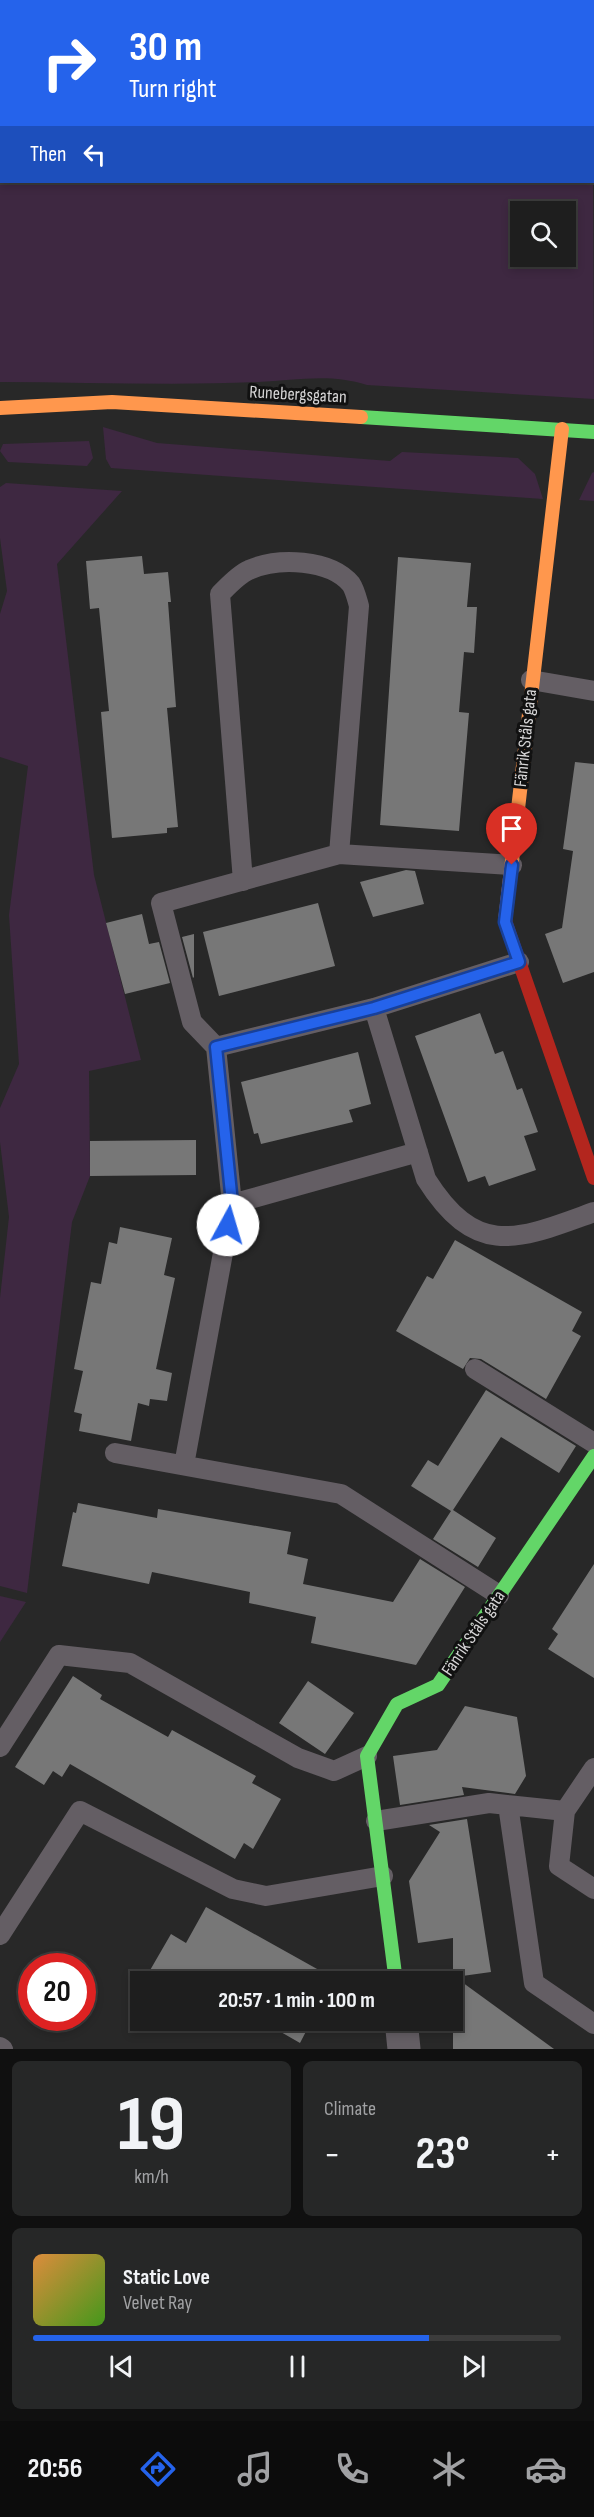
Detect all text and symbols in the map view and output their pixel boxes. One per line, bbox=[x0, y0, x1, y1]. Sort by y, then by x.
text: 30 m bbox=[129, 22, 202, 73]
icon: right bbox=[30, 24, 108, 102]
text: Turn right bbox=[129, 73, 216, 105]
icon: left bbox=[78, 138, 111, 171]
text: Then bbox=[30, 141, 66, 168]
map controls bbox=[510, 201, 576, 267]
button: search bbox=[510, 201, 576, 267]
street label: Runebergsgatan bbox=[249, 381, 347, 408]
street label: Fänrik Ståls gata bbox=[510, 688, 541, 788]
pin bbox=[486, 803, 537, 865]
icon: arrive bbox=[495, 812, 528, 845]
position arrow bbox=[196, 1193, 260, 1257]
street label: Fänrik Ståls gata bbox=[437, 1587, 510, 1680]
speed limit sign: 20 bbox=[18, 1953, 96, 2031]
text: 20:57 · 1 min · 100 m bbox=[218, 1987, 375, 2014]
text: 19 bbox=[118, 2079, 185, 2172]
text: Climate bbox=[324, 2097, 376, 2121]
text: 23° bbox=[415, 2127, 470, 2182]
text: − bbox=[324, 2135, 340, 2175]
text: + bbox=[545, 2135, 561, 2175]
text: km/h bbox=[134, 2165, 169, 2189]
text: Static Love bbox=[123, 2264, 210, 2291]
text: Velvet Ray bbox=[123, 2291, 192, 2315]
icon: previous bbox=[105, 2350, 138, 2383]
icon: pause bbox=[281, 2350, 314, 2383]
icon: next bbox=[457, 2350, 490, 2383]
icon: directions bbox=[137, 2448, 179, 2490]
icon: music bbox=[234, 2448, 276, 2490]
icon: phone bbox=[331, 2448, 373, 2490]
icon: climate bbox=[428, 2448, 470, 2490]
icon: car bbox=[525, 2448, 567, 2490]
text: 20:56 bbox=[27, 2453, 82, 2485]

